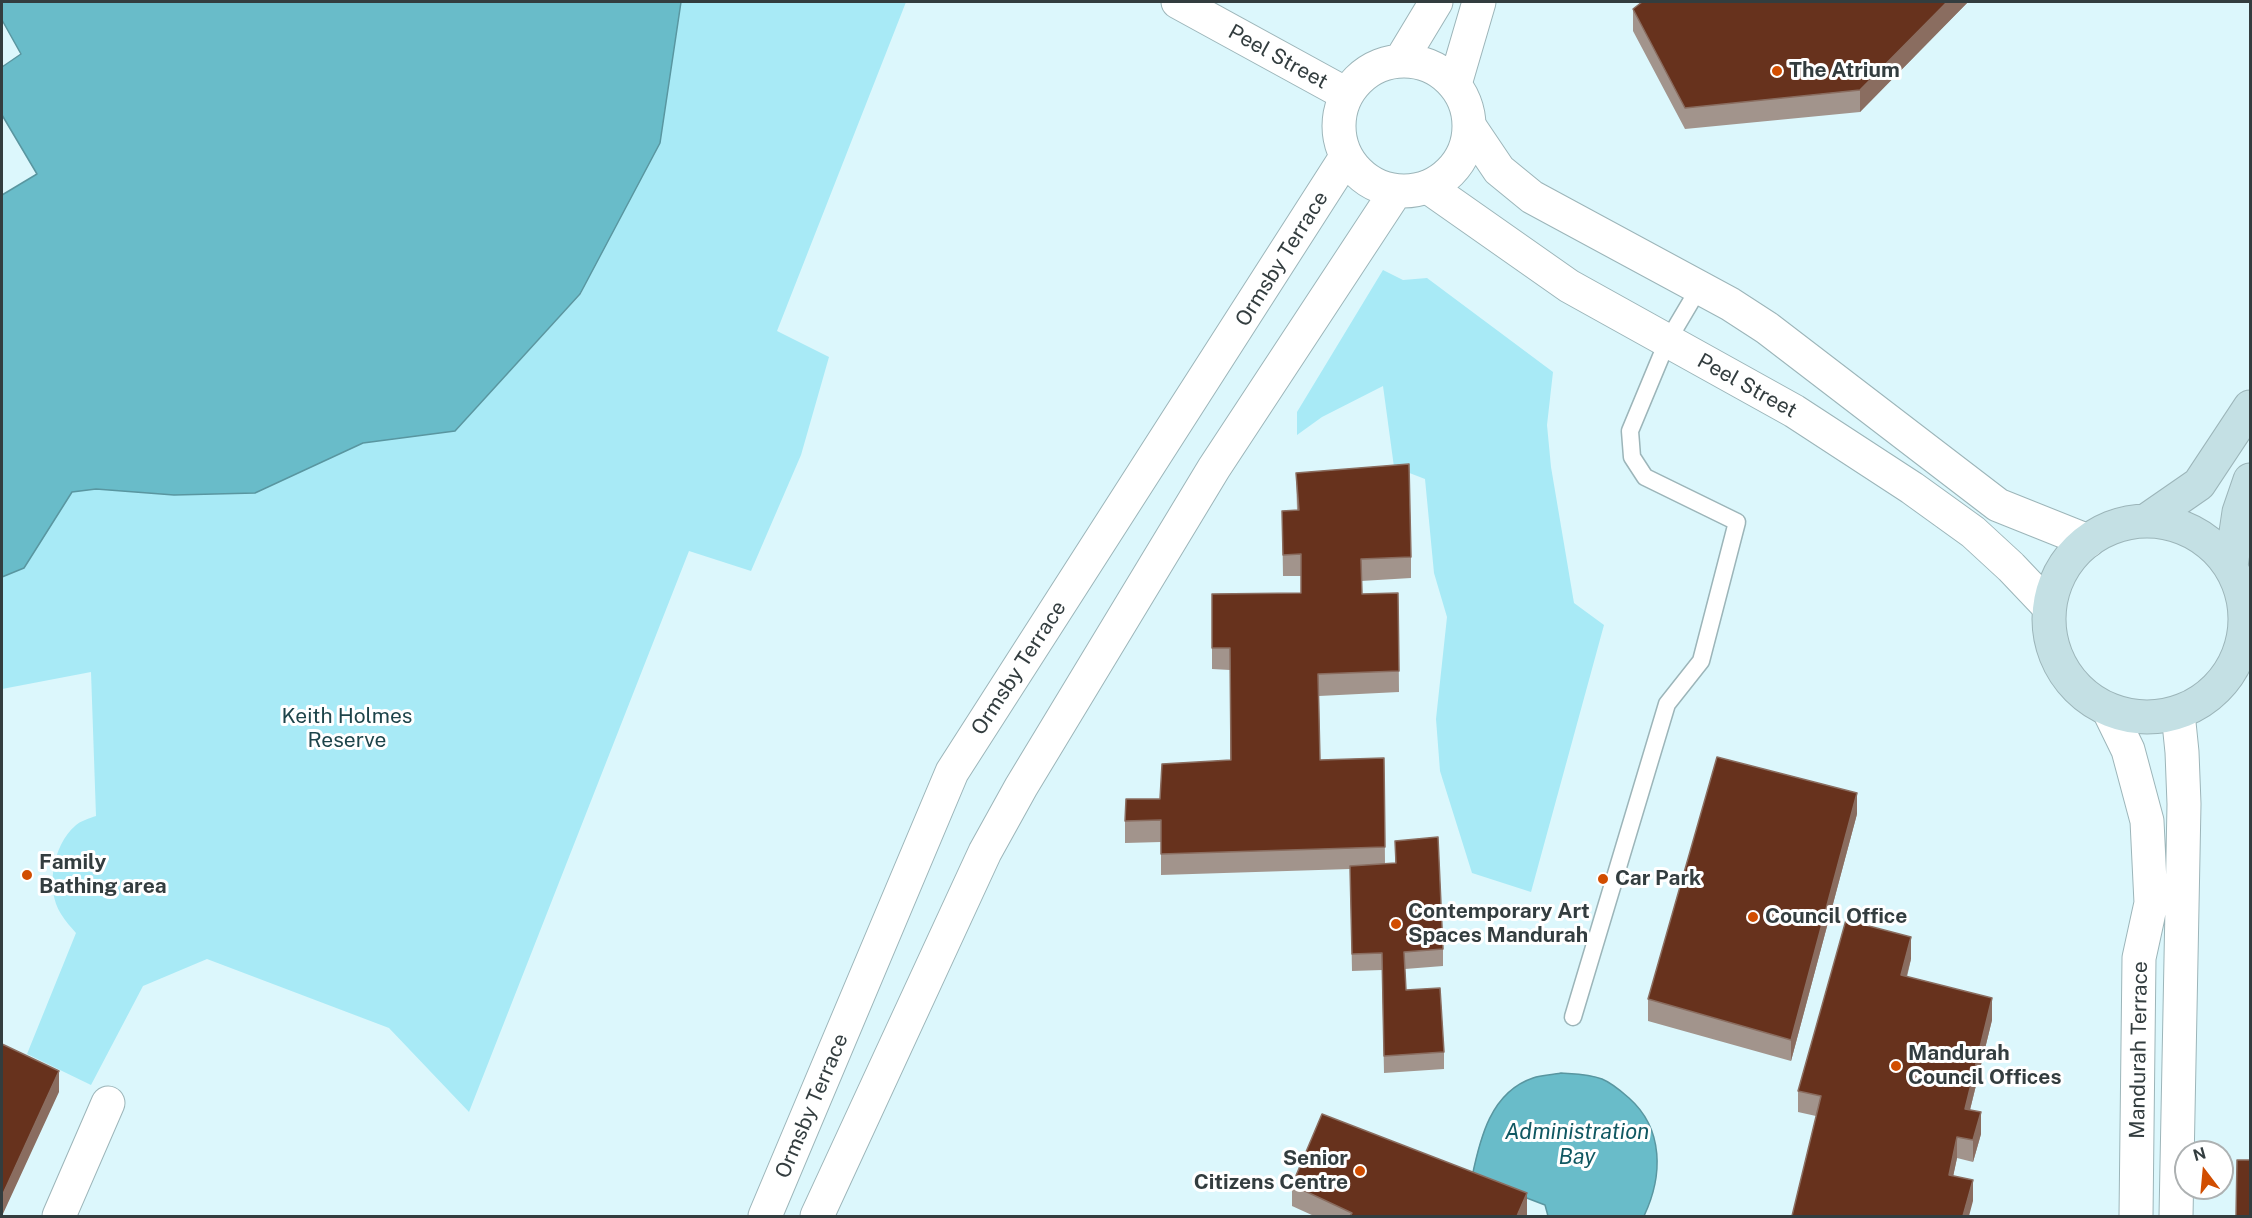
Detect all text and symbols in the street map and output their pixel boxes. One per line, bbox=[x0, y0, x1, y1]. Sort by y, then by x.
street label: Peel Street bbox=[1224, 19, 1332, 95]
place label: The Atrium bbox=[1789, 58, 1900, 84]
marker: The Atrium bbox=[1770, 64, 1784, 78]
street label: Ormsby Terrace bbox=[1230, 187, 1334, 331]
street label: Peel Street bbox=[1693, 348, 1801, 424]
street label: Ormsby Terrace bbox=[966, 596, 1072, 740]
park label: Keith Holmes Reserve bbox=[282, 704, 412, 754]
place label: Family Bathing area bbox=[39, 850, 167, 900]
place label: Car Park bbox=[1615, 866, 1701, 892]
marker: Family Bathing area bbox=[20, 868, 34, 882]
marker: Car Park bbox=[1596, 872, 1610, 886]
place label: Contemporary Art Spaces Mandurah bbox=[1408, 899, 1590, 949]
place label: Council Office bbox=[1765, 904, 1907, 930]
marker: Council Office bbox=[1746, 910, 1760, 924]
marker: Contemporary Art Spaces Mandurah bbox=[1389, 917, 1403, 931]
street label: Mandurah Terrace bbox=[2125, 961, 2153, 1139]
street label: Ormsby Terrace bbox=[770, 1030, 854, 1182]
place label: Mandurah Council Offices bbox=[1908, 1041, 2061, 1091]
marker: Mandurah Council Offices bbox=[1889, 1059, 1903, 1073]
water label: Administration Bay bbox=[1505, 1119, 1649, 1170]
north arrow bbox=[2174, 1140, 2234, 1200]
text: N bbox=[2191, 1143, 2208, 1165]
place label: Senior Citizens Centre bbox=[1194, 1146, 1348, 1196]
marker: Senior Citizens Centre bbox=[1353, 1164, 1367, 1178]

